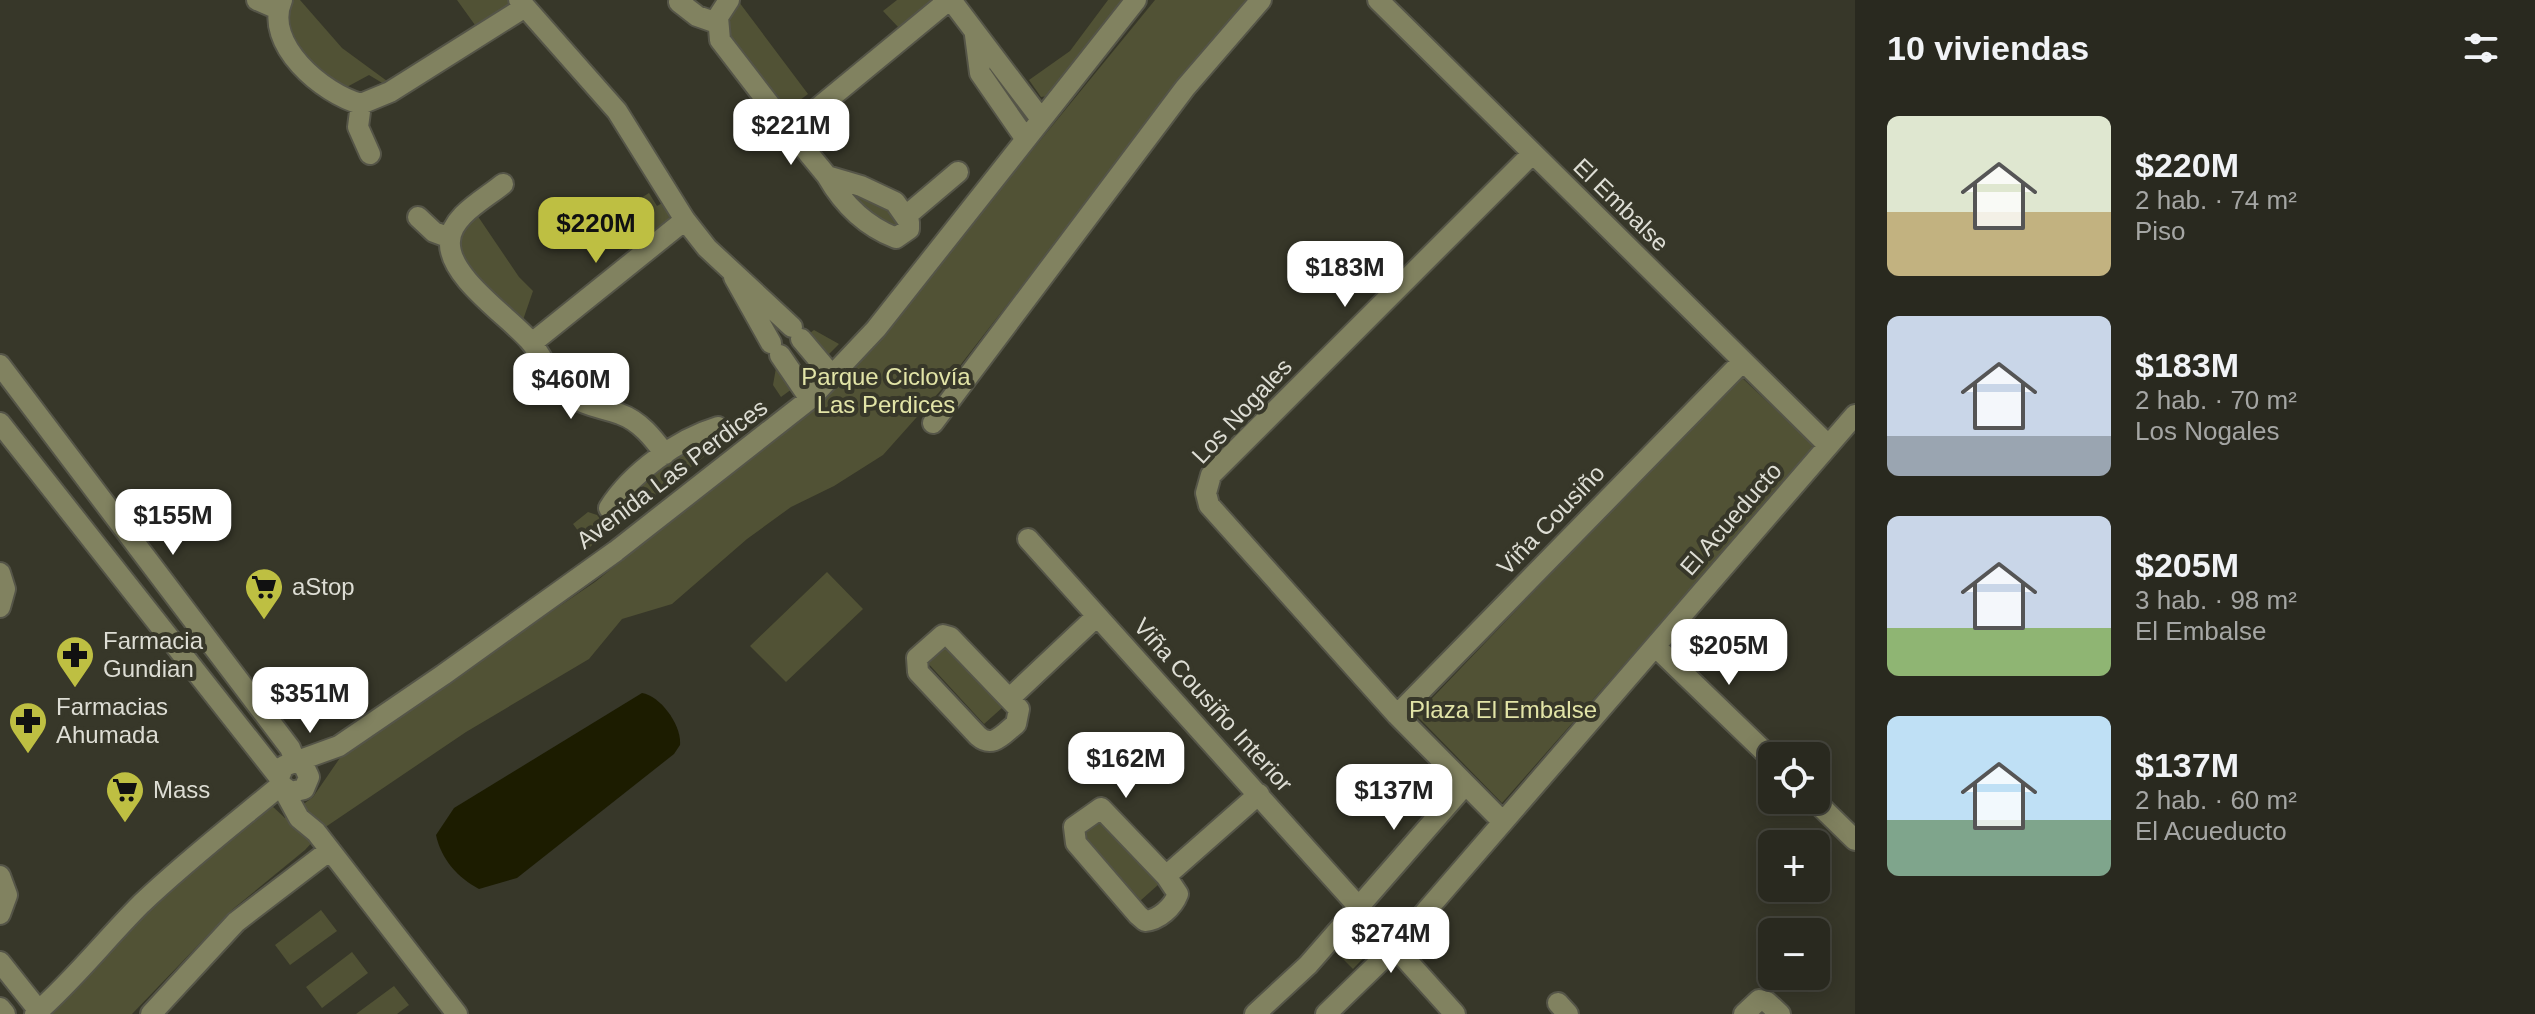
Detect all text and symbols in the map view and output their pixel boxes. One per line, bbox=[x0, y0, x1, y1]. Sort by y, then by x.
icon: filters bbox=[2459, 26, 2503, 70]
text: 10 viviendas bbox=[1887, 29, 2089, 67]
pin: $221M bbox=[735, 99, 847, 167]
text: $221M bbox=[751, 110, 831, 140]
text: $220M bbox=[2135, 146, 2239, 184]
icon: home bbox=[1951, 148, 2047, 244]
street label: El Embalse bbox=[1568, 153, 1674, 257]
text: 2 hab. · 74 m² bbox=[2135, 185, 2297, 215]
pin: $220M bbox=[540, 197, 652, 265]
text: $220M bbox=[556, 208, 636, 238]
text: Piso bbox=[2135, 216, 2186, 246]
pin: $183M bbox=[1289, 241, 1401, 309]
text: $183M bbox=[1305, 252, 1385, 282]
text: $183M bbox=[2135, 346, 2239, 384]
icon: home bbox=[1951, 348, 2047, 444]
pin: $460M bbox=[515, 353, 627, 421]
street label: Los Nogales bbox=[1186, 353, 1297, 469]
park label: Parque Ciclovía Las Perdices bbox=[801, 363, 971, 418]
text: $460M bbox=[531, 364, 611, 394]
text: 2 hab. · 70 m² bbox=[2135, 385, 2297, 415]
street label: Avenida Las Perdices bbox=[571, 393, 772, 554]
text: Los Nogales bbox=[2135, 416, 2280, 446]
street label: El Acueducto bbox=[1674, 457, 1787, 580]
street label: Viña Cousiño bbox=[1491, 459, 1610, 580]
pin: $155M bbox=[117, 489, 229, 557]
text: $155M bbox=[133, 500, 213, 530]
text: $205M bbox=[2135, 546, 2239, 584]
icon: home bbox=[1951, 548, 2047, 644]
supermarket icon: aStop bbox=[243, 566, 285, 621]
place label: aStop bbox=[292, 573, 355, 600]
text: 3 hab. · 98 m² bbox=[2135, 585, 2297, 615]
street label: Viña Cousiño Interior bbox=[1129, 613, 1298, 797]
text: El Embalse bbox=[2135, 616, 2267, 646]
pin: $205M bbox=[1673, 619, 1785, 687]
place label: Farmacia Gundian bbox=[103, 627, 204, 682]
text: $205M bbox=[1689, 630, 1769, 660]
pharmacy icon: Farmacia Gundian bbox=[54, 634, 96, 689]
pin: $351M bbox=[254, 667, 366, 735]
text: $351M bbox=[270, 678, 350, 708]
place label: Farmacias Ahumada bbox=[56, 693, 168, 748]
park label: Plaza El Embalse bbox=[1409, 696, 1597, 723]
pharmacy icon: Farmacias Ahumada bbox=[7, 700, 49, 755]
pin: $162M bbox=[1070, 732, 1182, 800]
map controls bbox=[1758, 742, 1830, 990]
button: locate bbox=[1758, 742, 1830, 814]
text: $162M bbox=[1086, 743, 1166, 773]
text: $137M bbox=[2135, 746, 2239, 784]
icon: home bbox=[1951, 748, 2047, 844]
pin: $137M bbox=[1338, 764, 1450, 832]
supermarket icon: Mass bbox=[104, 769, 146, 824]
text: $137M bbox=[1354, 775, 1434, 805]
place label: Mass bbox=[153, 776, 210, 803]
text: 2 hab. · 60 m² bbox=[2135, 785, 2297, 815]
text: El Acueducto bbox=[2135, 816, 2287, 846]
button: + bbox=[1758, 830, 1830, 902]
pin: $274M bbox=[1335, 907, 1447, 975]
text: $274M bbox=[1351, 918, 1431, 948]
button: − bbox=[1758, 918, 1830, 990]

